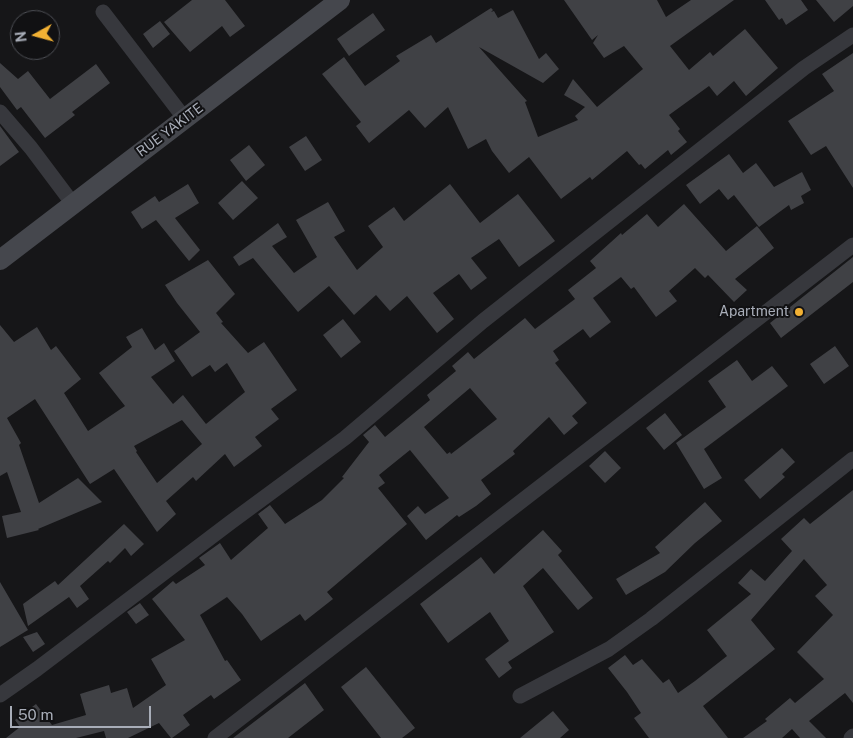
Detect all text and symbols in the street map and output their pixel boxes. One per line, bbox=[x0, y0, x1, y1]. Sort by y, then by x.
north arrow bbox=[10, 10, 60, 60]
text: N bbox=[12, 30, 30, 43]
street label: RUE YAKITE bbox=[133, 100, 207, 160]
place label: Apartment bbox=[719, 304, 789, 320]
marker: Apartment bbox=[793, 306, 805, 318]
scale bar bbox=[12, 696, 154, 728]
text: 50 m bbox=[18, 706, 53, 723]

